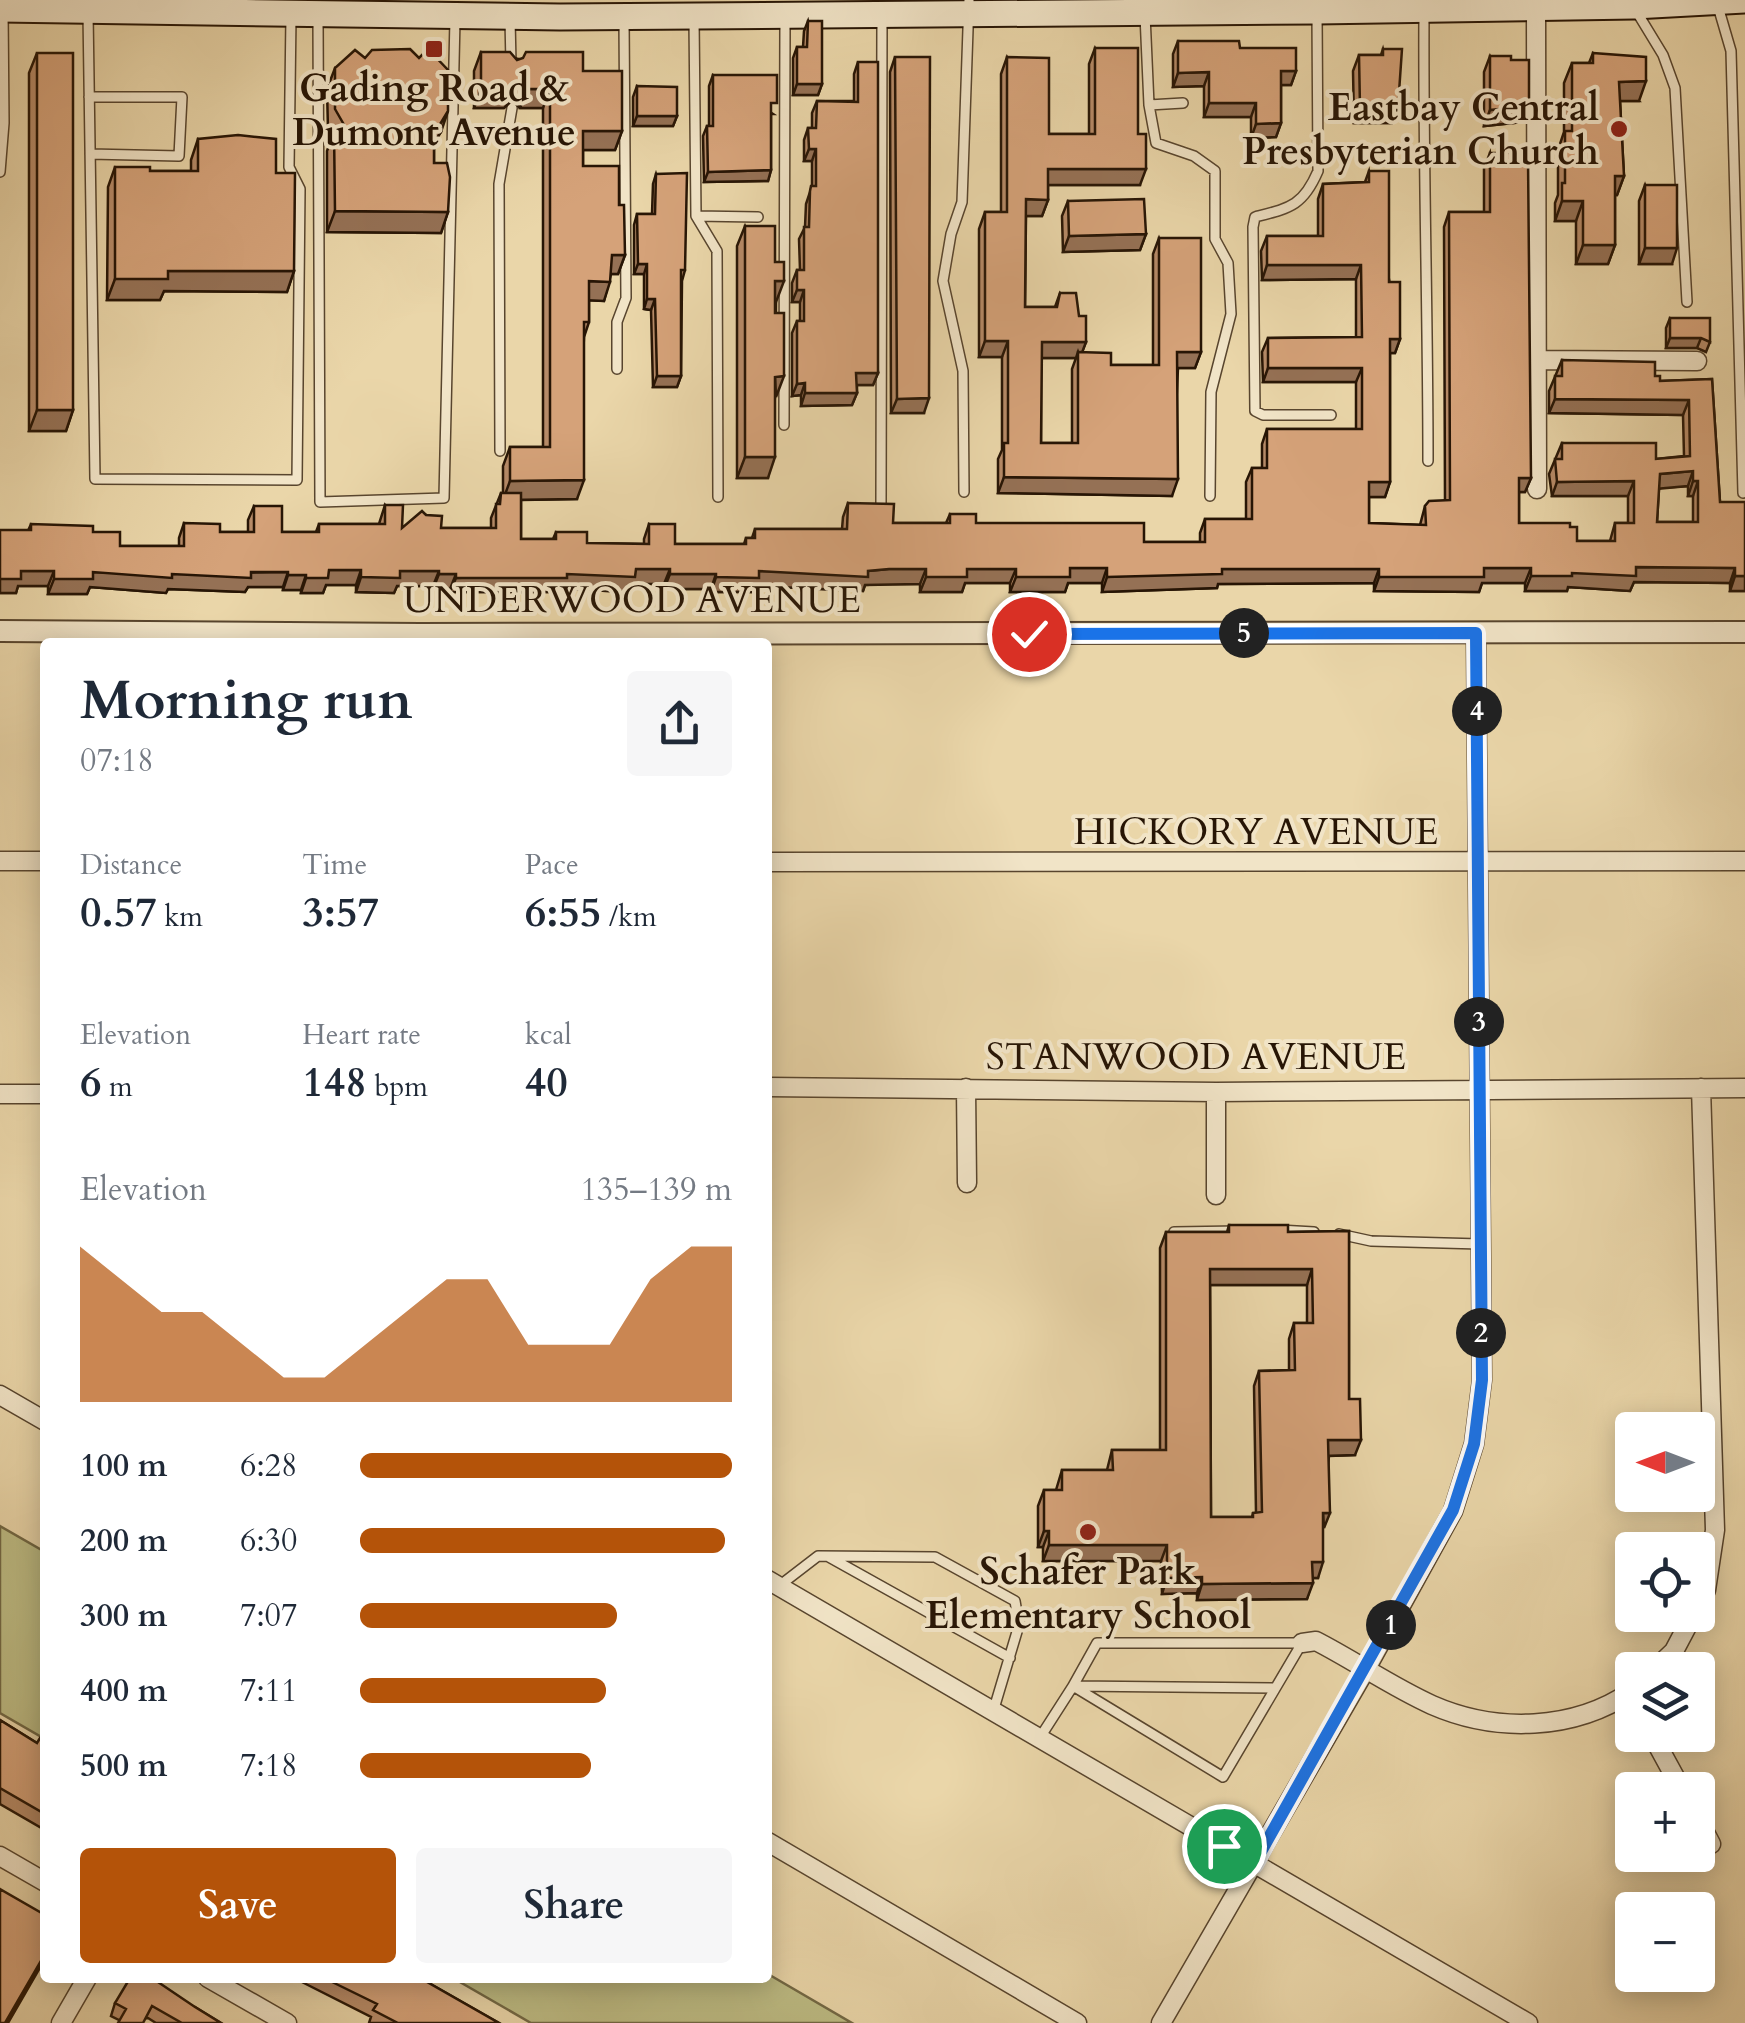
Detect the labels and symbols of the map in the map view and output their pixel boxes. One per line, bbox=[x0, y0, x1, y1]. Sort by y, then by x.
marker: Gading Road & Dumont Avenue bbox=[423, 38, 445, 60]
place label: Gading Road & Dumont Avenue bbox=[292, 63, 576, 159]
place label: Eastbay Central Presbyterian Church bbox=[1242, 82, 1599, 178]
marker: Eastbay Central Presbyterian Church bbox=[1608, 118, 1630, 140]
street label: UNDERWOOD AVENUE bbox=[403, 574, 861, 626]
pin bbox=[987, 592, 1072, 677]
pin: 5 bbox=[1219, 608, 1269, 658]
pin: 4 bbox=[1452, 686, 1502, 736]
street label: HICKORY AVENUE bbox=[1073, 806, 1439, 858]
pin: 3 bbox=[1454, 997, 1504, 1047]
street label: STANWOOD AVENUE bbox=[986, 1031, 1406, 1083]
pin: 2 bbox=[1456, 1308, 1506, 1358]
north arrow bbox=[1615, 1412, 1715, 1512]
marker: Schafer Park Elementary School bbox=[1077, 1521, 1099, 1543]
place label: Schafer Park Elementary School bbox=[925, 1546, 1251, 1642]
pin: 1 bbox=[1366, 1600, 1416, 1650]
pin bbox=[1182, 1804, 1267, 1889]

